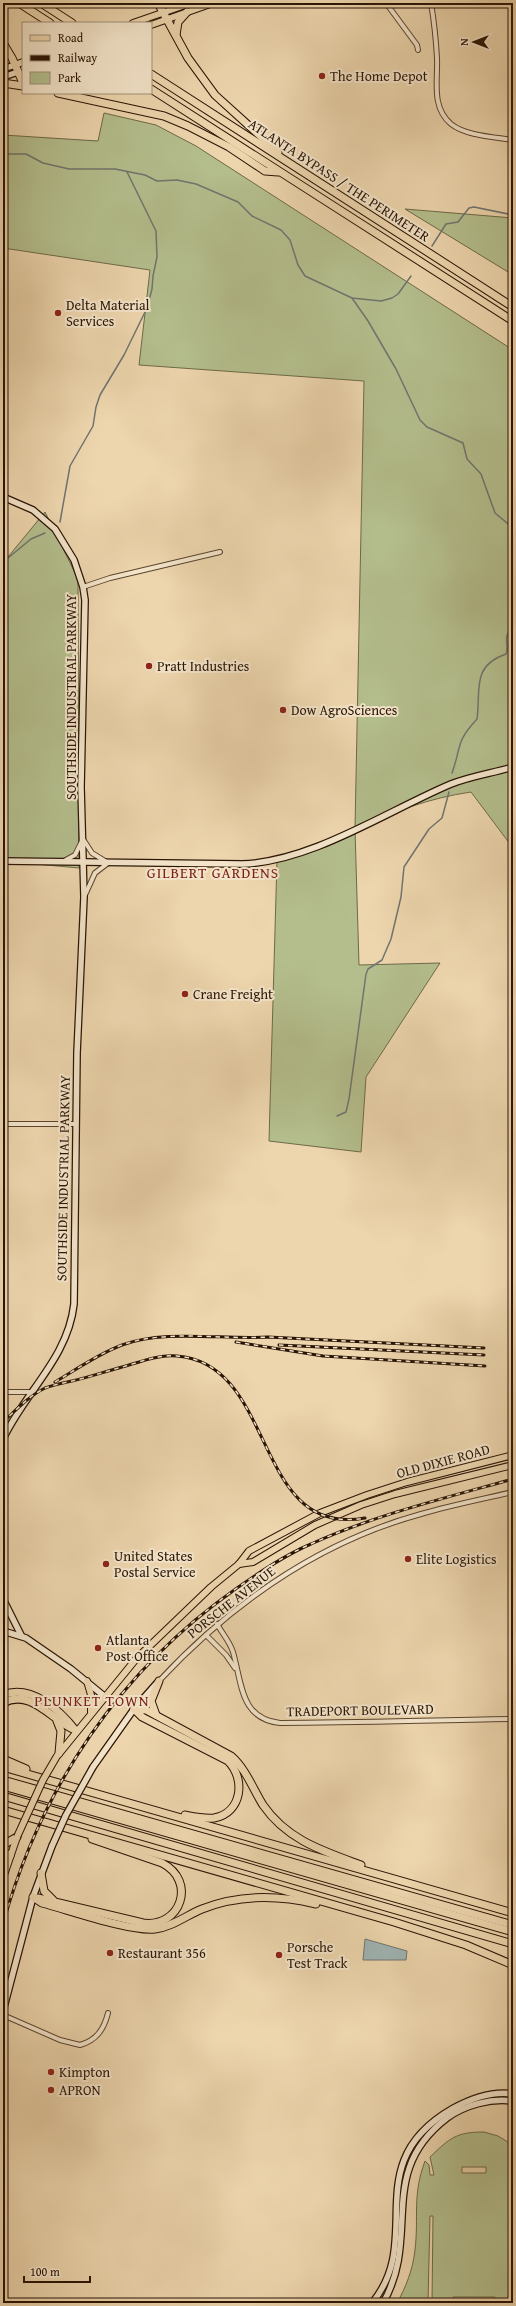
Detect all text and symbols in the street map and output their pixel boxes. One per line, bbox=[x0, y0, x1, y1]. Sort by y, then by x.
legend bbox=[22, 22, 152, 94]
north arrow bbox=[454, 22, 494, 62]
text: Road bbox=[58, 29, 84, 46]
text: N bbox=[456, 38, 472, 46]
text: Railway bbox=[58, 49, 97, 66]
place label: The Home Depot bbox=[330, 66, 428, 86]
text: Park bbox=[58, 69, 82, 86]
marker: The Home Depot bbox=[317, 71, 327, 81]
street label: ATLANTA BYPASS / THE PERIMETER bbox=[244, 114, 434, 247]
place label: Delta Material Services bbox=[66, 295, 150, 331]
marker: Delta Material Services bbox=[53, 308, 63, 318]
street label: SOUTHSIDE INDUSTRIAL PARKWAY bbox=[61, 593, 81, 800]
place label: Pratt Industries bbox=[157, 656, 249, 676]
marker: Pratt Industries bbox=[144, 661, 154, 671]
place label: Dow AgroSciences bbox=[291, 700, 397, 720]
marker: Dow AgroSciences bbox=[278, 705, 288, 715]
district label: GILBERT GARDENS bbox=[147, 862, 279, 883]
place label: Crane Freight bbox=[193, 984, 273, 1004]
marker: Crane Freight bbox=[180, 989, 190, 999]
street label: SOUTHSIDE INDUSTRIAL PARKWAY bbox=[51, 1074, 75, 1281]
street label: OLD DIXIE ROAD bbox=[394, 1439, 492, 1483]
place label: United States Postal Service bbox=[114, 1546, 196, 1582]
place label: Elite Logistics bbox=[416, 1549, 497, 1569]
marker: Elite Logistics bbox=[403, 1554, 413, 1564]
marker: United States Postal Service bbox=[101, 1559, 111, 1569]
street label: PORSCHE AVENUE bbox=[183, 1561, 279, 1643]
place label: Atlanta Post Office bbox=[106, 1630, 169, 1666]
marker: Atlanta Post Office bbox=[93, 1643, 103, 1653]
district label: PLUNKET TOWN bbox=[34, 1690, 150, 1711]
street label: TRADEPORT BOULEVARD bbox=[286, 1699, 434, 1721]
place label: Porsche Test Track bbox=[287, 1937, 349, 1973]
place label: Restaurant 356 bbox=[118, 1943, 206, 1963]
marker: Restaurant 356 bbox=[105, 1948, 115, 1958]
marker: Porsche Test Track bbox=[274, 1950, 284, 1960]
place label: Kimpton bbox=[59, 2062, 110, 2082]
marker: Kimpton bbox=[46, 2067, 56, 2077]
place label: APRON bbox=[59, 2080, 101, 2100]
marker: APRON bbox=[46, 2085, 56, 2095]
scale bar bbox=[24, 2258, 90, 2284]
text: 100 m bbox=[30, 2263, 60, 2280]

